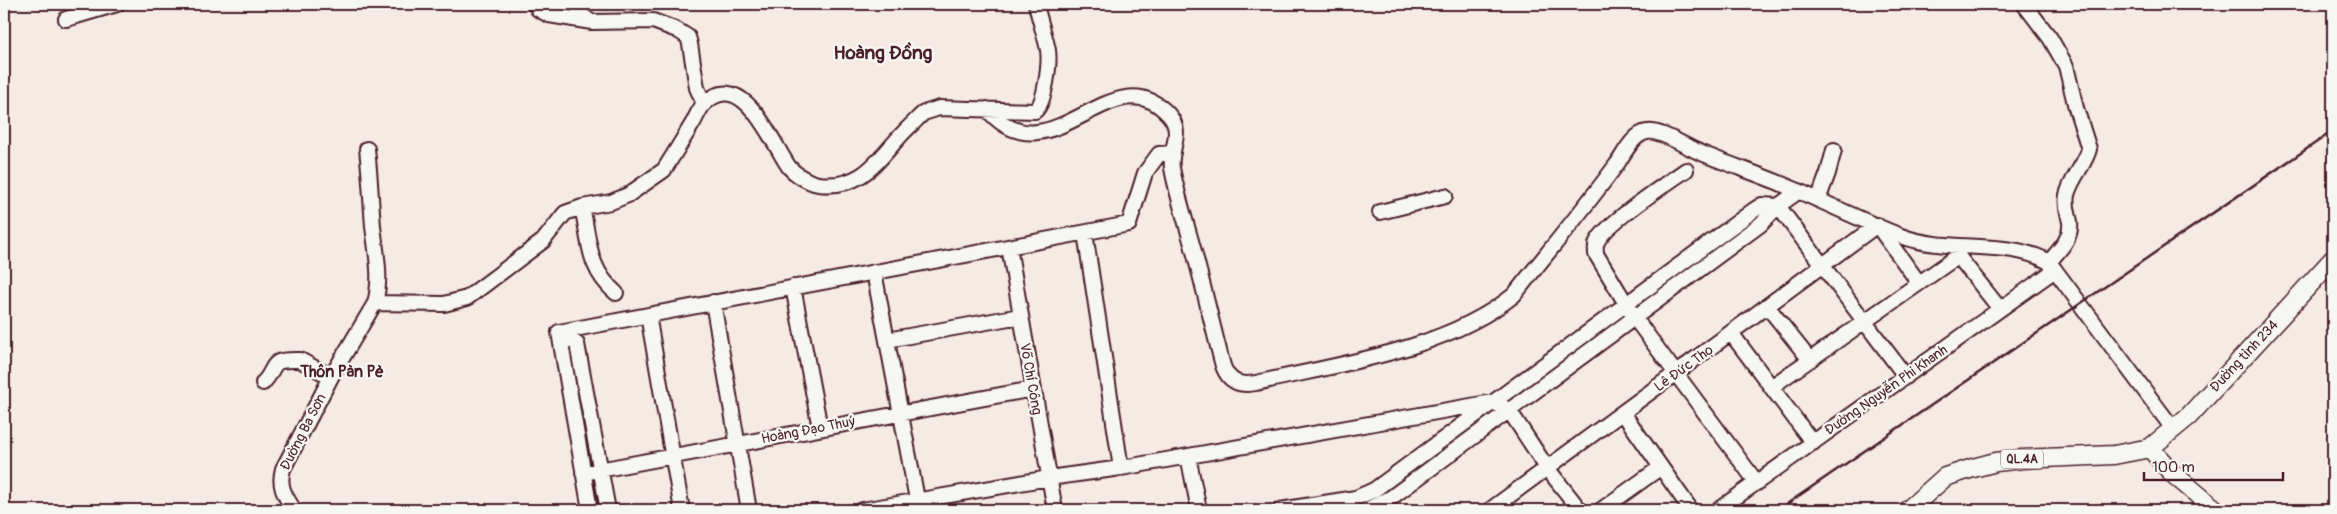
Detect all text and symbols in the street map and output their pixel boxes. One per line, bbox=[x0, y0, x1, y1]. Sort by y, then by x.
district label: Hoàng Đồng bbox=[834, 41, 933, 65]
street label: Đường tỉnh 234 bbox=[2206, 316, 2282, 396]
street label: Đường Nguyễn Phi Khanh bbox=[1821, 340, 1951, 439]
street label: Lê Đức Thọ bbox=[1651, 341, 1717, 395]
street label: Võ Chí Công bbox=[1016, 342, 1046, 416]
district label: Thôn Pàn Pè bbox=[299, 362, 384, 382]
street label: Đường Ba Sơn bbox=[276, 391, 330, 473]
street label: Hoàng Đạo Thuý bbox=[760, 413, 856, 447]
road number: QL.4A bbox=[2001, 449, 2043, 468]
scale bar bbox=[2144, 449, 2283, 481]
text: 100 m bbox=[2152, 458, 2195, 477]

